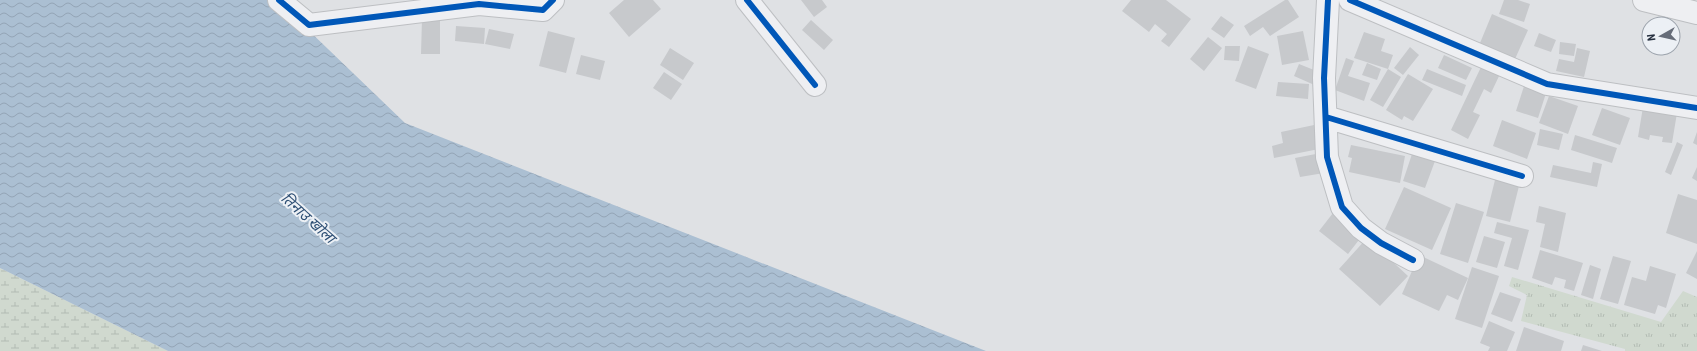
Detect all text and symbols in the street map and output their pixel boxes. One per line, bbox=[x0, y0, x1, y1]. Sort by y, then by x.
north arrow bbox=[1641, 16, 1681, 56]
text: N bbox=[1645, 33, 1658, 42]
water label: तिनाउ खोला bbox=[277, 189, 341, 249]

